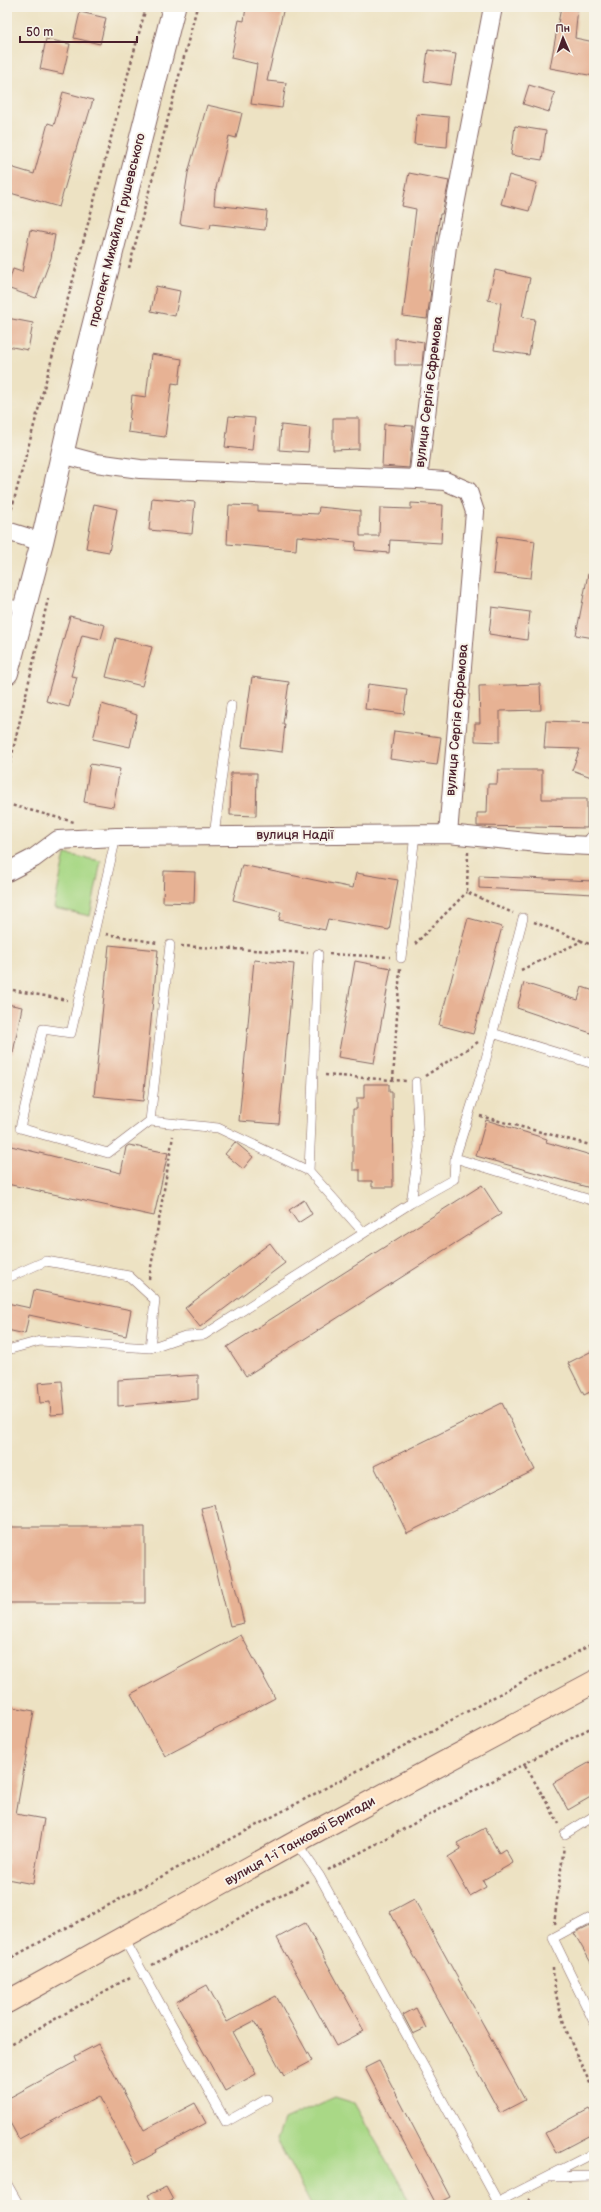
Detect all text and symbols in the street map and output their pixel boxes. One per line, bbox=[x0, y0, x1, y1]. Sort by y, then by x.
scale bar bbox=[20, 18, 137, 44]
north arrow bbox=[543, 18, 583, 58]
text: Пн bbox=[555, 22, 570, 35]
text: 50 m bbox=[26, 25, 53, 40]
street label: проспект Михайла Грушевського bbox=[85, 131, 149, 329]
street label: вулиця Сергія Єфремова bbox=[412, 315, 446, 469]
street label: вулиця Сергія Єфремова bbox=[442, 643, 472, 797]
street label: вулиця Надії bbox=[256, 827, 335, 843]
street label: вулиця 1-ї Танкової Бригади bbox=[222, 1793, 378, 1889]

